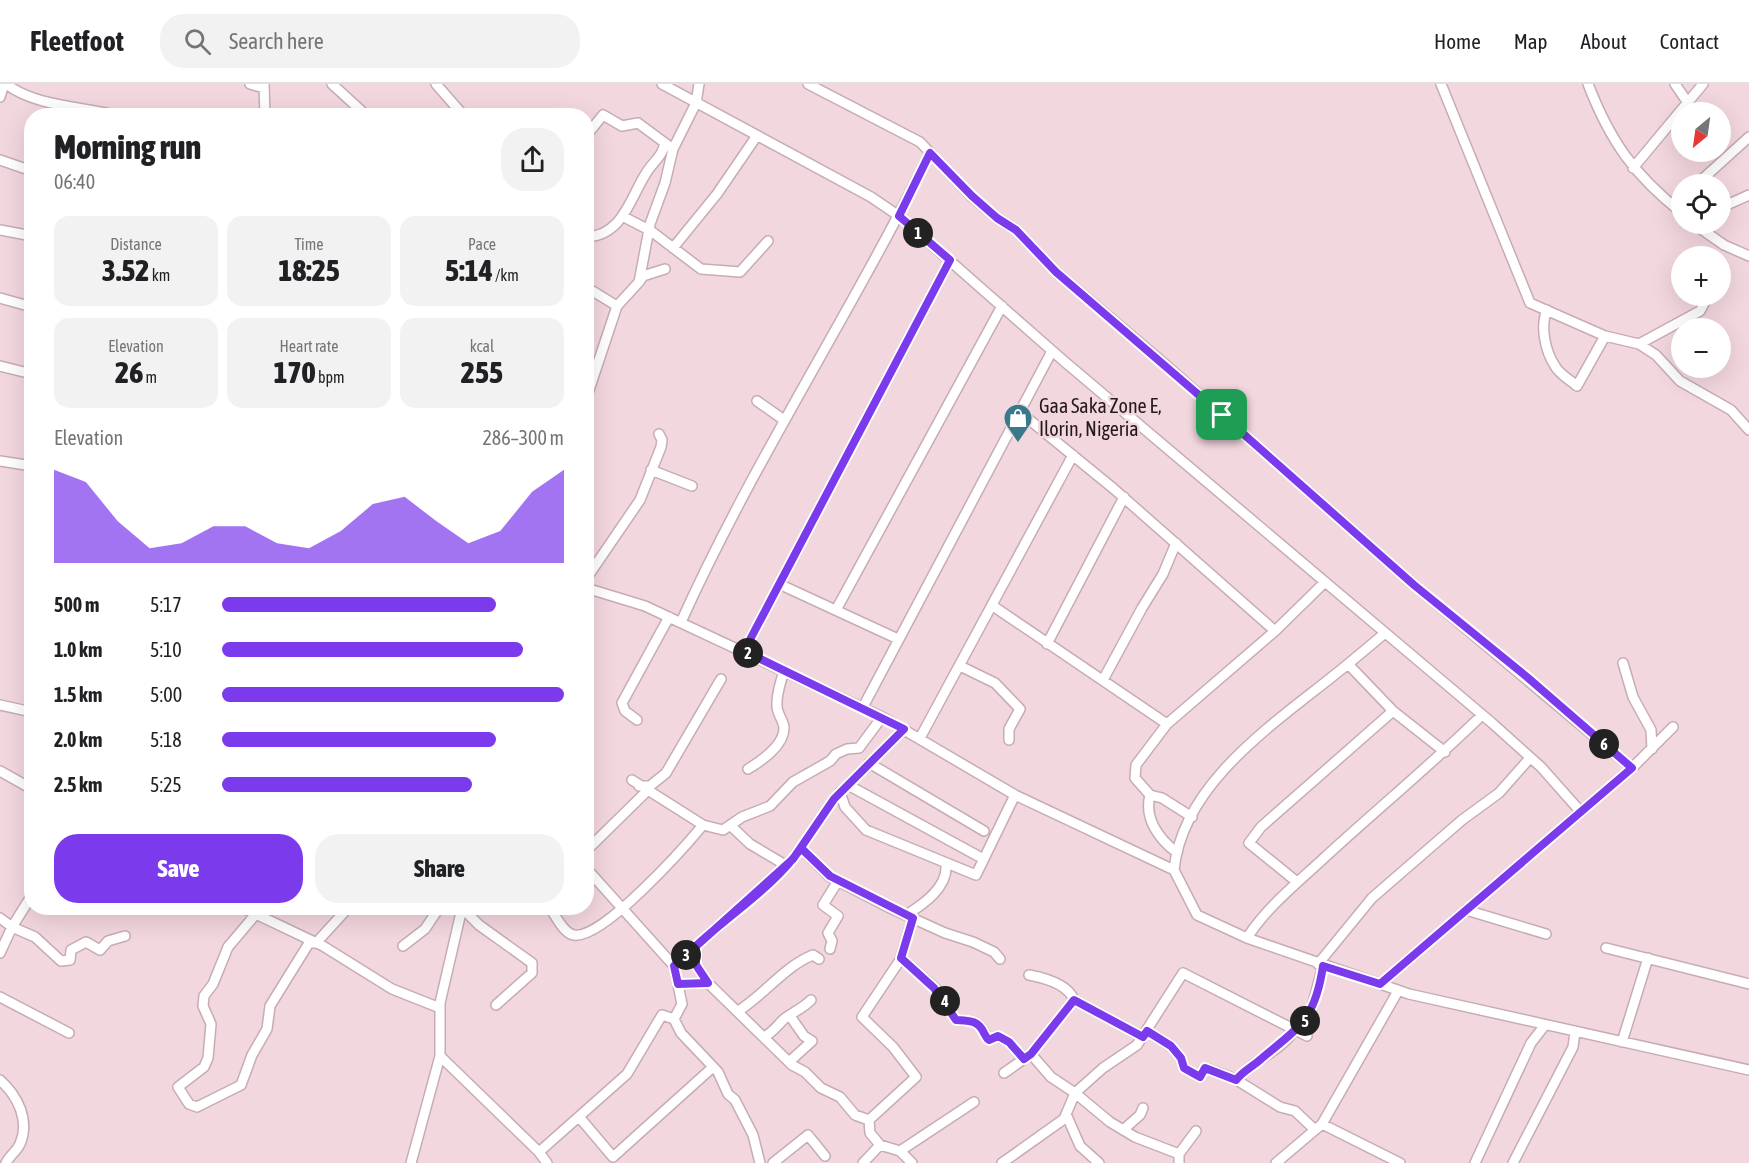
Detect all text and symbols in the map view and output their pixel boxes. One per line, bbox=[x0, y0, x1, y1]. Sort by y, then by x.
search box bbox=[160, 14, 580, 68]
text: Fleetfoot bbox=[30, 25, 124, 57]
icon: search bbox=[181, 25, 214, 58]
text: Search here bbox=[229, 28, 324, 54]
text: Home bbox=[1434, 29, 1481, 53]
text: Map bbox=[1514, 29, 1548, 53]
text: About bbox=[1581, 29, 1627, 53]
text: Contact bbox=[1660, 29, 1719, 53]
north arrow bbox=[1671, 102, 1731, 162]
map controls bbox=[1671, 102, 1731, 378]
text: Morning run bbox=[54, 128, 201, 166]
button: share bbox=[501, 128, 564, 191]
text: 06:40 bbox=[54, 170, 95, 193]
button: locate bbox=[1671, 174, 1731, 234]
pin: 1 bbox=[903, 218, 933, 248]
text: 1 bbox=[914, 224, 922, 242]
text: Distance bbox=[110, 235, 162, 253]
text: Time bbox=[294, 235, 324, 253]
text: Pace bbox=[468, 235, 496, 253]
button: + bbox=[1671, 246, 1731, 306]
text: 3.52 bbox=[102, 253, 149, 287]
text: 18:25 bbox=[278, 253, 340, 287]
text: 5:14 bbox=[445, 253, 493, 287]
text: km bbox=[149, 266, 170, 284]
text: /km bbox=[493, 266, 519, 284]
button: − bbox=[1671, 318, 1731, 378]
text: Elevation bbox=[108, 337, 164, 355]
text: Heart rate bbox=[280, 337, 338, 355]
text: kcal bbox=[470, 337, 494, 355]
text: 26 bbox=[115, 355, 143, 389]
text: 170 bbox=[273, 355, 316, 389]
text: 255 bbox=[461, 355, 503, 389]
text: m bbox=[143, 368, 157, 386]
text: bpm bbox=[316, 368, 345, 386]
pin bbox=[1196, 389, 1247, 440]
place label: Gaa Saka Zone E, Ilorin, Nigeria bbox=[1039, 394, 1161, 440]
icon: arrive bbox=[1205, 398, 1238, 431]
shop icon: Gaa Saka Zone E, Ilorin, Nigeria bbox=[1002, 402, 1034, 444]
text: Elevation bbox=[54, 426, 123, 449]
text: 286–300 m bbox=[482, 426, 564, 449]
text: 500 m bbox=[54, 593, 99, 616]
text: 5:17 bbox=[150, 593, 182, 616]
text: 1.0 km bbox=[54, 638, 102, 661]
text: 5:10 bbox=[150, 638, 182, 661]
pin: 2 bbox=[733, 638, 763, 668]
text: 2 bbox=[744, 644, 752, 662]
text: 1.5 km bbox=[54, 683, 102, 706]
text: 5:00 bbox=[150, 683, 182, 706]
text: 2.0 km bbox=[54, 728, 102, 751]
text: 5:18 bbox=[150, 728, 182, 751]
pin: 6 bbox=[1589, 729, 1619, 759]
text: 6 bbox=[1600, 735, 1608, 753]
text: 2.5 km bbox=[54, 773, 102, 796]
text: 5:25 bbox=[150, 773, 182, 796]
button: Save bbox=[54, 834, 303, 903]
button: Share bbox=[315, 834, 564, 903]
pin: 3 bbox=[671, 940, 701, 970]
text: 3 bbox=[682, 946, 690, 964]
pin: 4 bbox=[930, 986, 960, 1016]
text: 4 bbox=[941, 992, 949, 1010]
pin: 5 bbox=[1290, 1006, 1320, 1036]
text: 5 bbox=[1301, 1012, 1309, 1030]

